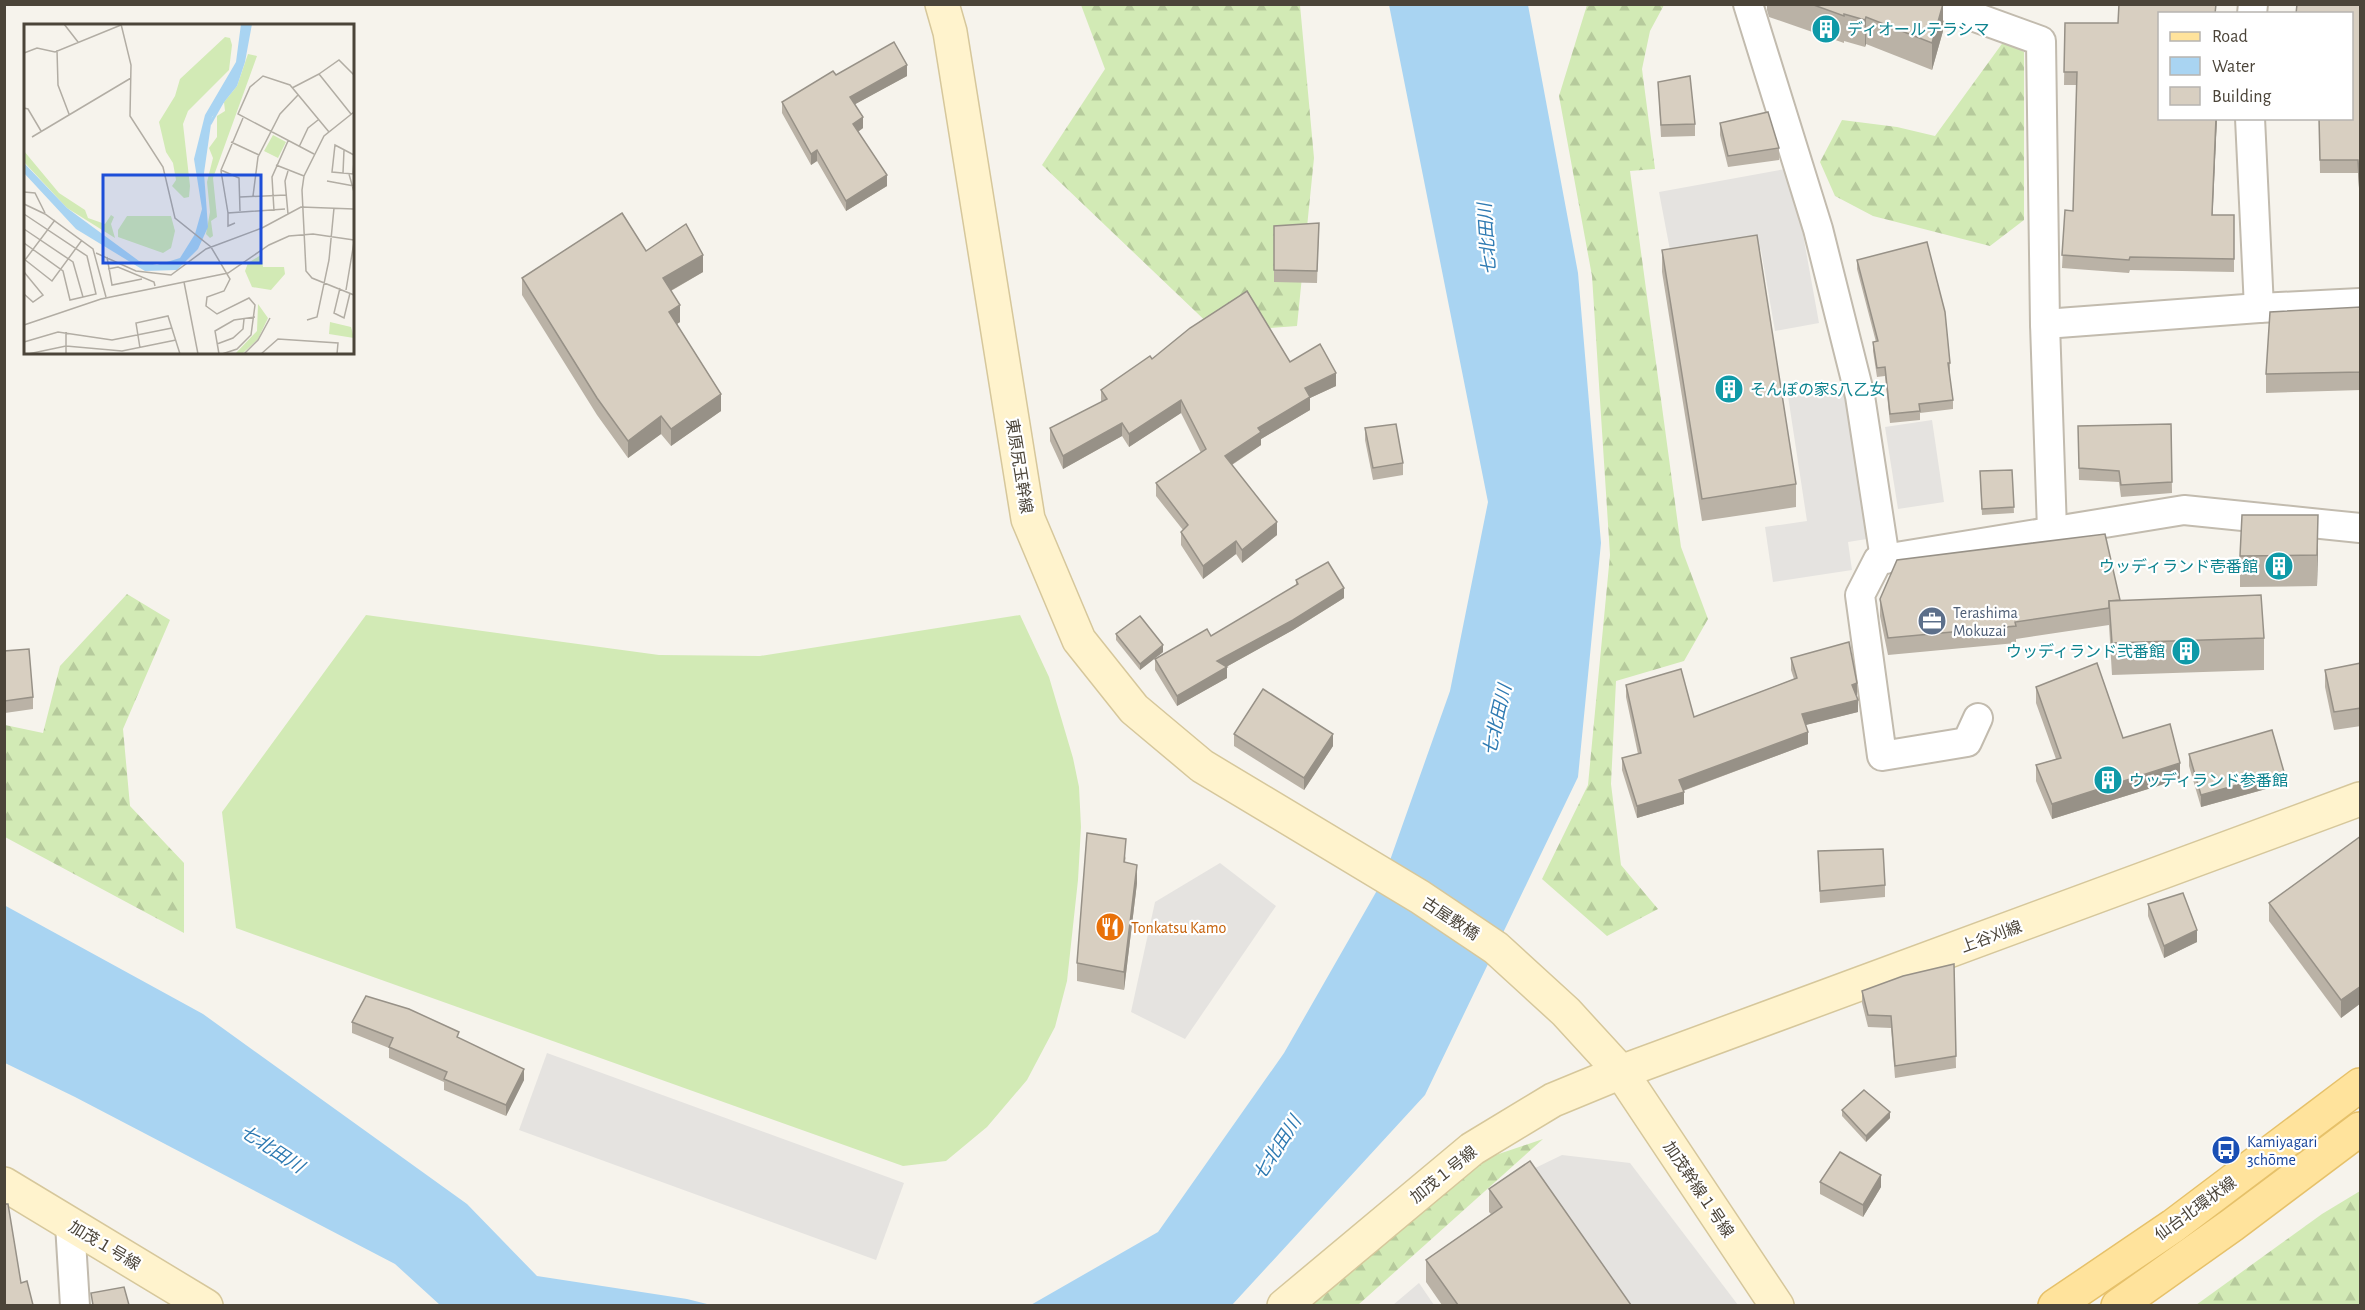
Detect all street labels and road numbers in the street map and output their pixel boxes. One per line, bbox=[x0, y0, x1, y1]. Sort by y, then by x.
street label: 東原尻玉幹線 bbox=[1004, 417, 1035, 515]
street label: 古屋敷橋 bbox=[1419, 894, 1482, 943]
street label: 上谷刈線 bbox=[1958, 918, 2024, 955]
street label: 加茂幹線１号線 bbox=[1660, 1138, 1737, 1240]
street label: 加茂１号線 bbox=[1407, 1143, 1480, 1206]
street label: 仙台北環状線 bbox=[2151, 1173, 2239, 1243]
street label: 加茂１号線 bbox=[66, 1218, 143, 1273]

